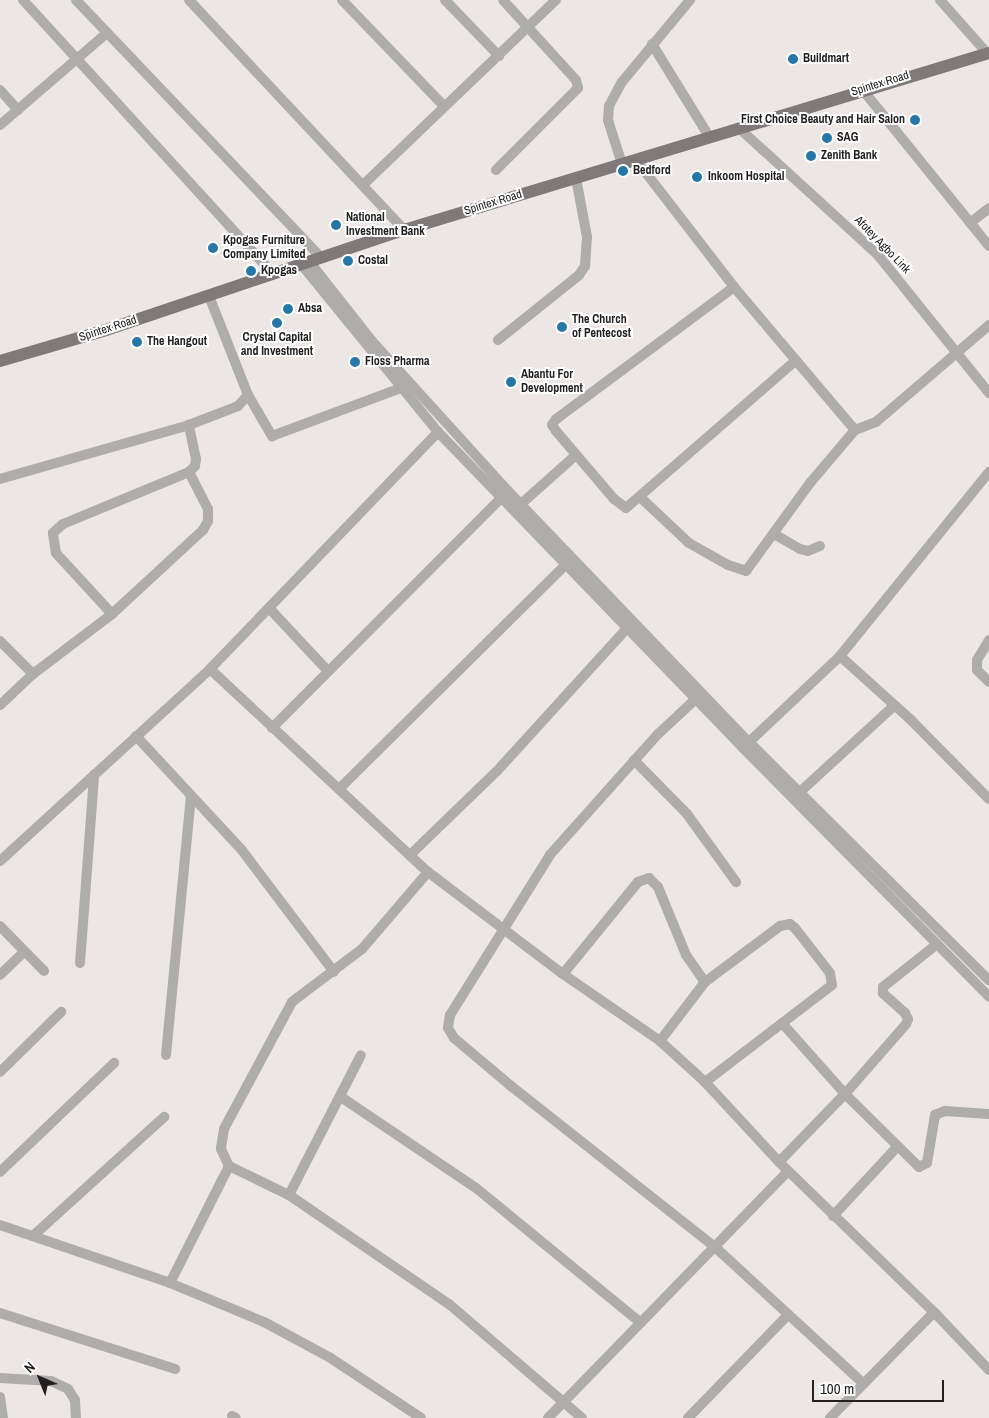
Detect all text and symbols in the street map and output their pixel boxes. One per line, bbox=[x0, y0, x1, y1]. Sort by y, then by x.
place label: Buildmart bbox=[803, 52, 849, 66]
marker: Buildmart bbox=[787, 53, 799, 65]
street label: Spintex Road bbox=[849, 68, 911, 100]
place label: First Choice Beauty and Hair Salon bbox=[741, 113, 905, 127]
marker: First Choice Beauty and Hair Salon bbox=[909, 114, 921, 126]
place label: SAG bbox=[837, 131, 858, 145]
marker: SAG bbox=[821, 132, 833, 144]
place label: Zenith Bank bbox=[821, 149, 877, 163]
marker: Zenith Bank bbox=[805, 150, 817, 162]
place label: Bedford bbox=[633, 164, 671, 178]
marker: Bedford bbox=[617, 165, 629, 177]
marker: Inkoom Hospital bbox=[690, 170, 704, 184]
place label: Inkoom Hospital bbox=[708, 170, 785, 184]
street label: Spintex Road bbox=[462, 187, 524, 219]
place label: National Investment Bank bbox=[346, 211, 425, 239]
street label: Afotey Agbo Link bbox=[851, 213, 913, 277]
marker: National Investment Bank bbox=[330, 219, 342, 231]
place label: Kpogas Furniture Company Limited bbox=[223, 234, 306, 262]
marker: Kpogas Furniture Company Limited bbox=[207, 242, 219, 254]
place label: Costal bbox=[358, 254, 388, 268]
marker: Costal bbox=[342, 255, 354, 267]
place label: Kpogas bbox=[261, 264, 297, 278]
marker: Kpogas bbox=[245, 265, 257, 277]
place label: Absa bbox=[298, 302, 322, 316]
marker: Absa bbox=[282, 303, 294, 315]
street label: Spintex Road bbox=[77, 313, 139, 345]
place label: The Church of Pentecost bbox=[572, 313, 631, 341]
marker: Crystal Capital and Investment bbox=[271, 317, 283, 329]
marker: The Church of Pentecost bbox=[556, 321, 568, 333]
place label: Crystal Capital and Investment bbox=[241, 331, 313, 359]
place label: The Hangout bbox=[147, 335, 207, 349]
marker: The Hangout bbox=[131, 336, 143, 348]
place label: Floss Pharma bbox=[365, 355, 430, 369]
marker: Floss Pharma bbox=[349, 356, 361, 368]
place label: Abantu For Development bbox=[521, 368, 583, 396]
marker: Abantu For Development bbox=[505, 376, 517, 388]
north arrow bbox=[15, 1353, 65, 1403]
text: N bbox=[20, 1358, 39, 1377]
scale bar bbox=[814, 1370, 946, 1402]
text: 100 m bbox=[820, 1378, 854, 1399]

